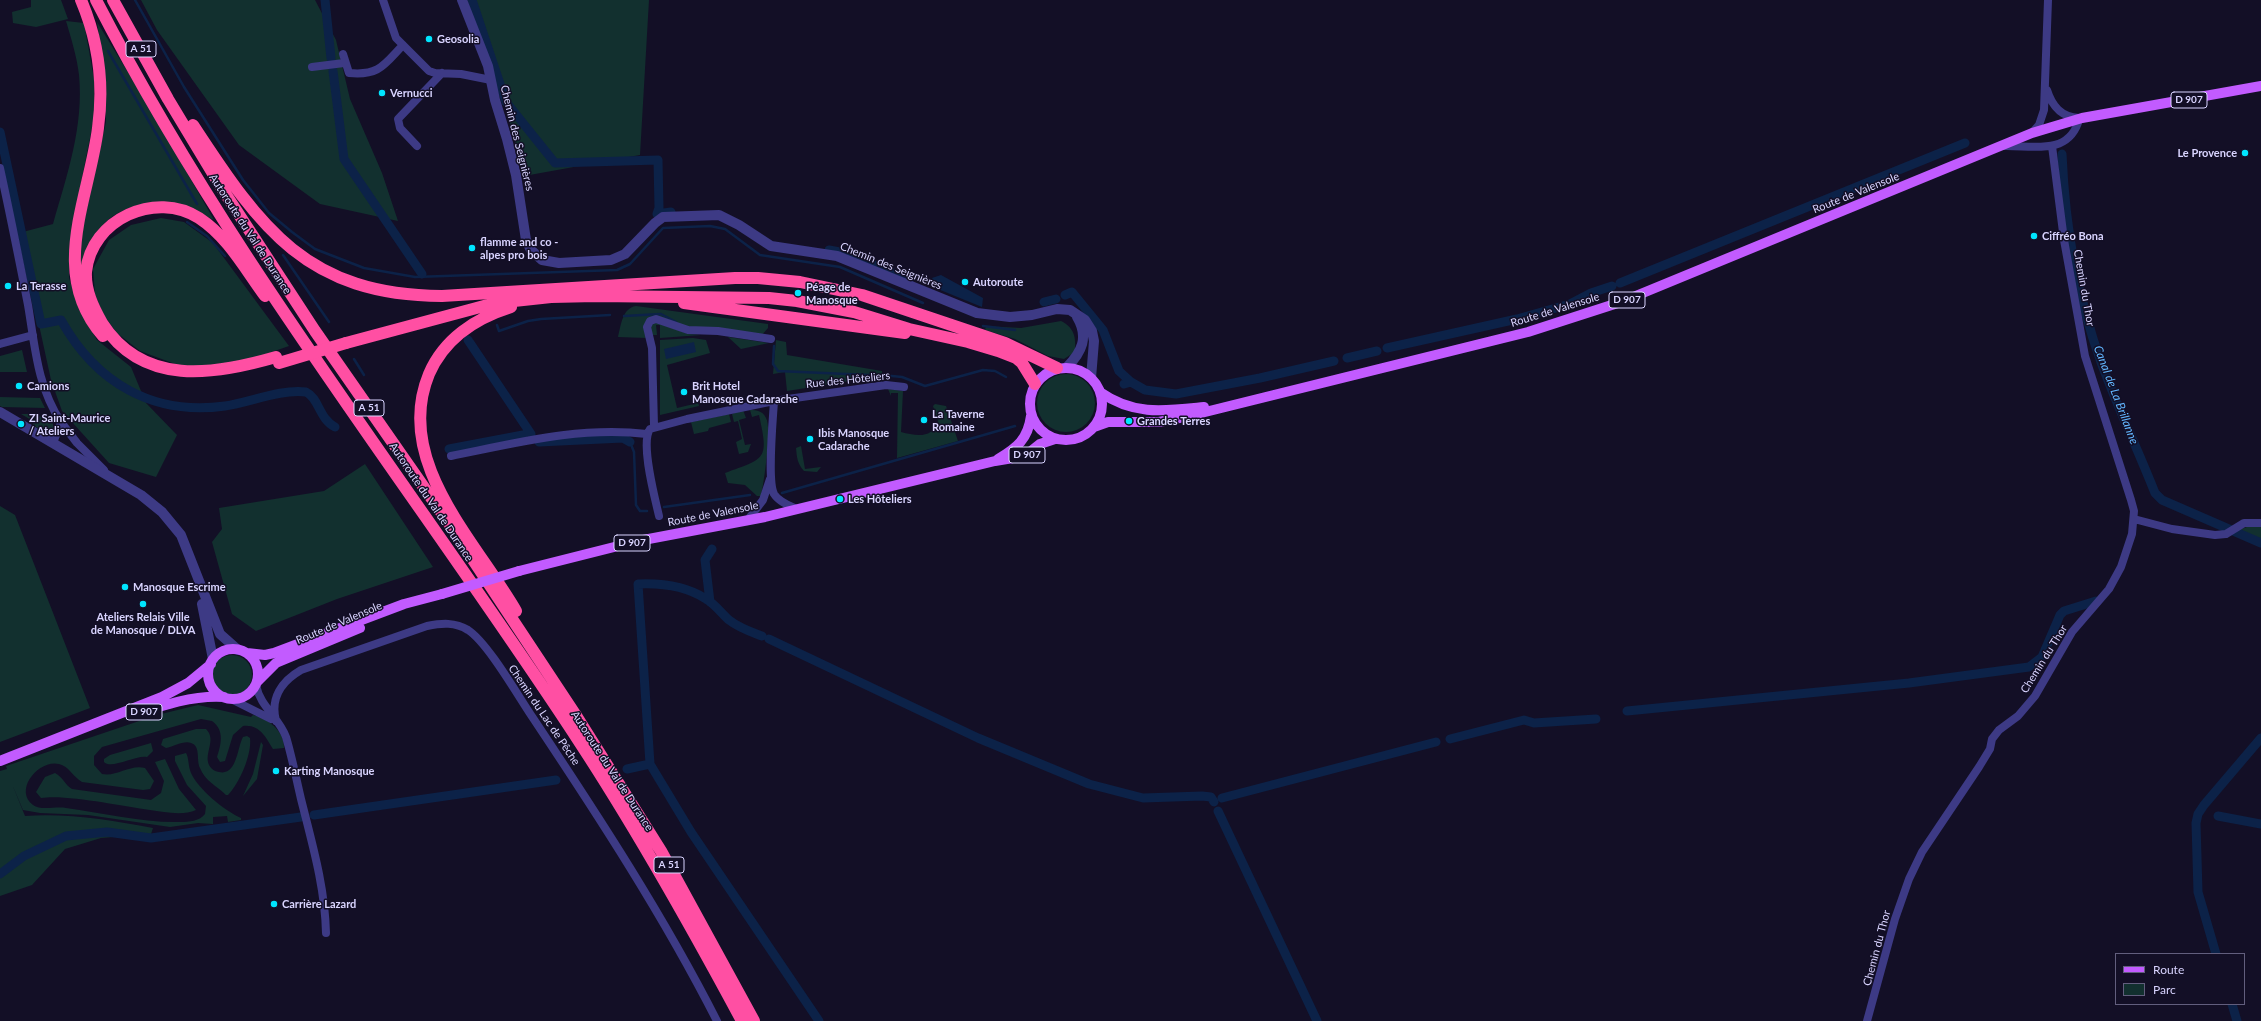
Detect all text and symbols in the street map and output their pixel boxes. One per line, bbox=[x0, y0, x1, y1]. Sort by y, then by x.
place label: Geosolia bbox=[437, 32, 479, 46]
marker: Geosolia bbox=[424, 34, 434, 44]
road number: A 51 bbox=[126, 41, 156, 57]
street label: Chemin des Seignières bbox=[497, 84, 537, 192]
place label: Vernucci bbox=[390, 86, 432, 100]
marker: Vernucci bbox=[377, 88, 387, 98]
road number: D 907 bbox=[2171, 92, 2207, 108]
place label: Le Provence bbox=[2177, 146, 2237, 160]
marker: Le Provence bbox=[2240, 148, 2250, 158]
street label: Route de Valensole bbox=[1811, 170, 1901, 216]
street label: Autoroute du Val de Durance bbox=[206, 171, 294, 297]
place label: Ciffréo Bona bbox=[2042, 229, 2104, 243]
marker: Ciffréo Bona bbox=[2029, 231, 2039, 241]
place label: flamme and co - alpes pro bois bbox=[480, 235, 558, 261]
street label: Chemin des Seignières bbox=[838, 240, 944, 292]
marker: flamme and co - alpes pro bois bbox=[467, 243, 477, 253]
street label: Chemin du Thor bbox=[2071, 249, 2097, 327]
place label: Autoroute bbox=[973, 275, 1023, 289]
marker: Autoroute bbox=[960, 277, 970, 287]
place label: La Terasse bbox=[16, 279, 66, 293]
place label: Péage de Manosque bbox=[806, 280, 858, 306]
marker: La Terasse bbox=[3, 281, 13, 291]
marker: Péage de Manosque bbox=[793, 288, 803, 298]
street label: Route de Valensole bbox=[1509, 290, 1601, 330]
road number: D 907 bbox=[1609, 292, 1645, 308]
water label: Canal de La Brillanne bbox=[2090, 343, 2142, 447]
street label: Rue des Hôteliers bbox=[805, 369, 891, 391]
place label: Camions bbox=[27, 379, 69, 393]
place label: Brit Hotel Manosque Cadarache bbox=[692, 379, 798, 405]
marker: Camions bbox=[14, 381, 24, 391]
marker: Brit Hotel Manosque Cadarache bbox=[679, 387, 689, 397]
road number: A 51 bbox=[354, 400, 384, 416]
place label: La Taverne Romaine bbox=[932, 407, 984, 433]
place label: ZI Saint-Maurice / Ateliers bbox=[29, 411, 110, 437]
place label: Grandes Terres bbox=[1137, 414, 1210, 428]
marker: La Taverne Romaine bbox=[919, 415, 929, 425]
marker: Grandes Terres bbox=[1124, 416, 1134, 426]
marker: ZI Saint-Maurice / Ateliers bbox=[16, 419, 26, 429]
place label: Ibis Manosque Cadarache bbox=[818, 426, 889, 452]
marker: Ibis Manosque Cadarache bbox=[805, 434, 815, 444]
street label: Autoroute du Val de Durance bbox=[386, 440, 476, 564]
road number: D 907 bbox=[1009, 447, 1045, 463]
place label: Les Hôteliers bbox=[848, 492, 912, 506]
marker: Les Hôteliers bbox=[835, 494, 845, 504]
street label: Route de Valensole bbox=[666, 499, 760, 529]
road number: D 907 bbox=[614, 535, 650, 551]
place label: Manosque Escrime bbox=[133, 580, 226, 594]
marker: Manosque Escrime bbox=[120, 582, 130, 592]
marker: Ateliers Relais Ville de Manosque / DLVA bbox=[138, 599, 148, 609]
street label: Route de Valensole bbox=[294, 599, 384, 647]
place label: Ateliers Relais Ville de Manosque / DLVA bbox=[91, 610, 195, 636]
street label: Chemin du Thor bbox=[2018, 623, 2070, 695]
street label: Chemin du Lac de Pêche bbox=[505, 662, 583, 768]
road number: D 907 bbox=[126, 704, 162, 720]
street label: Autoroute du Val de Durance bbox=[568, 708, 656, 834]
place label: Karting Manosque bbox=[284, 764, 374, 778]
marker: Karting Manosque bbox=[271, 766, 281, 776]
road number: A 51 bbox=[654, 857, 684, 873]
place label: Carrière Lazard bbox=[282, 897, 356, 911]
marker: Carrière Lazard bbox=[269, 899, 279, 909]
street label: Chemin du Thor bbox=[1861, 909, 1893, 987]
legend bbox=[2115, 953, 2245, 1005]
text: Route bbox=[2153, 962, 2184, 977]
text: Parc bbox=[2153, 982, 2176, 997]

